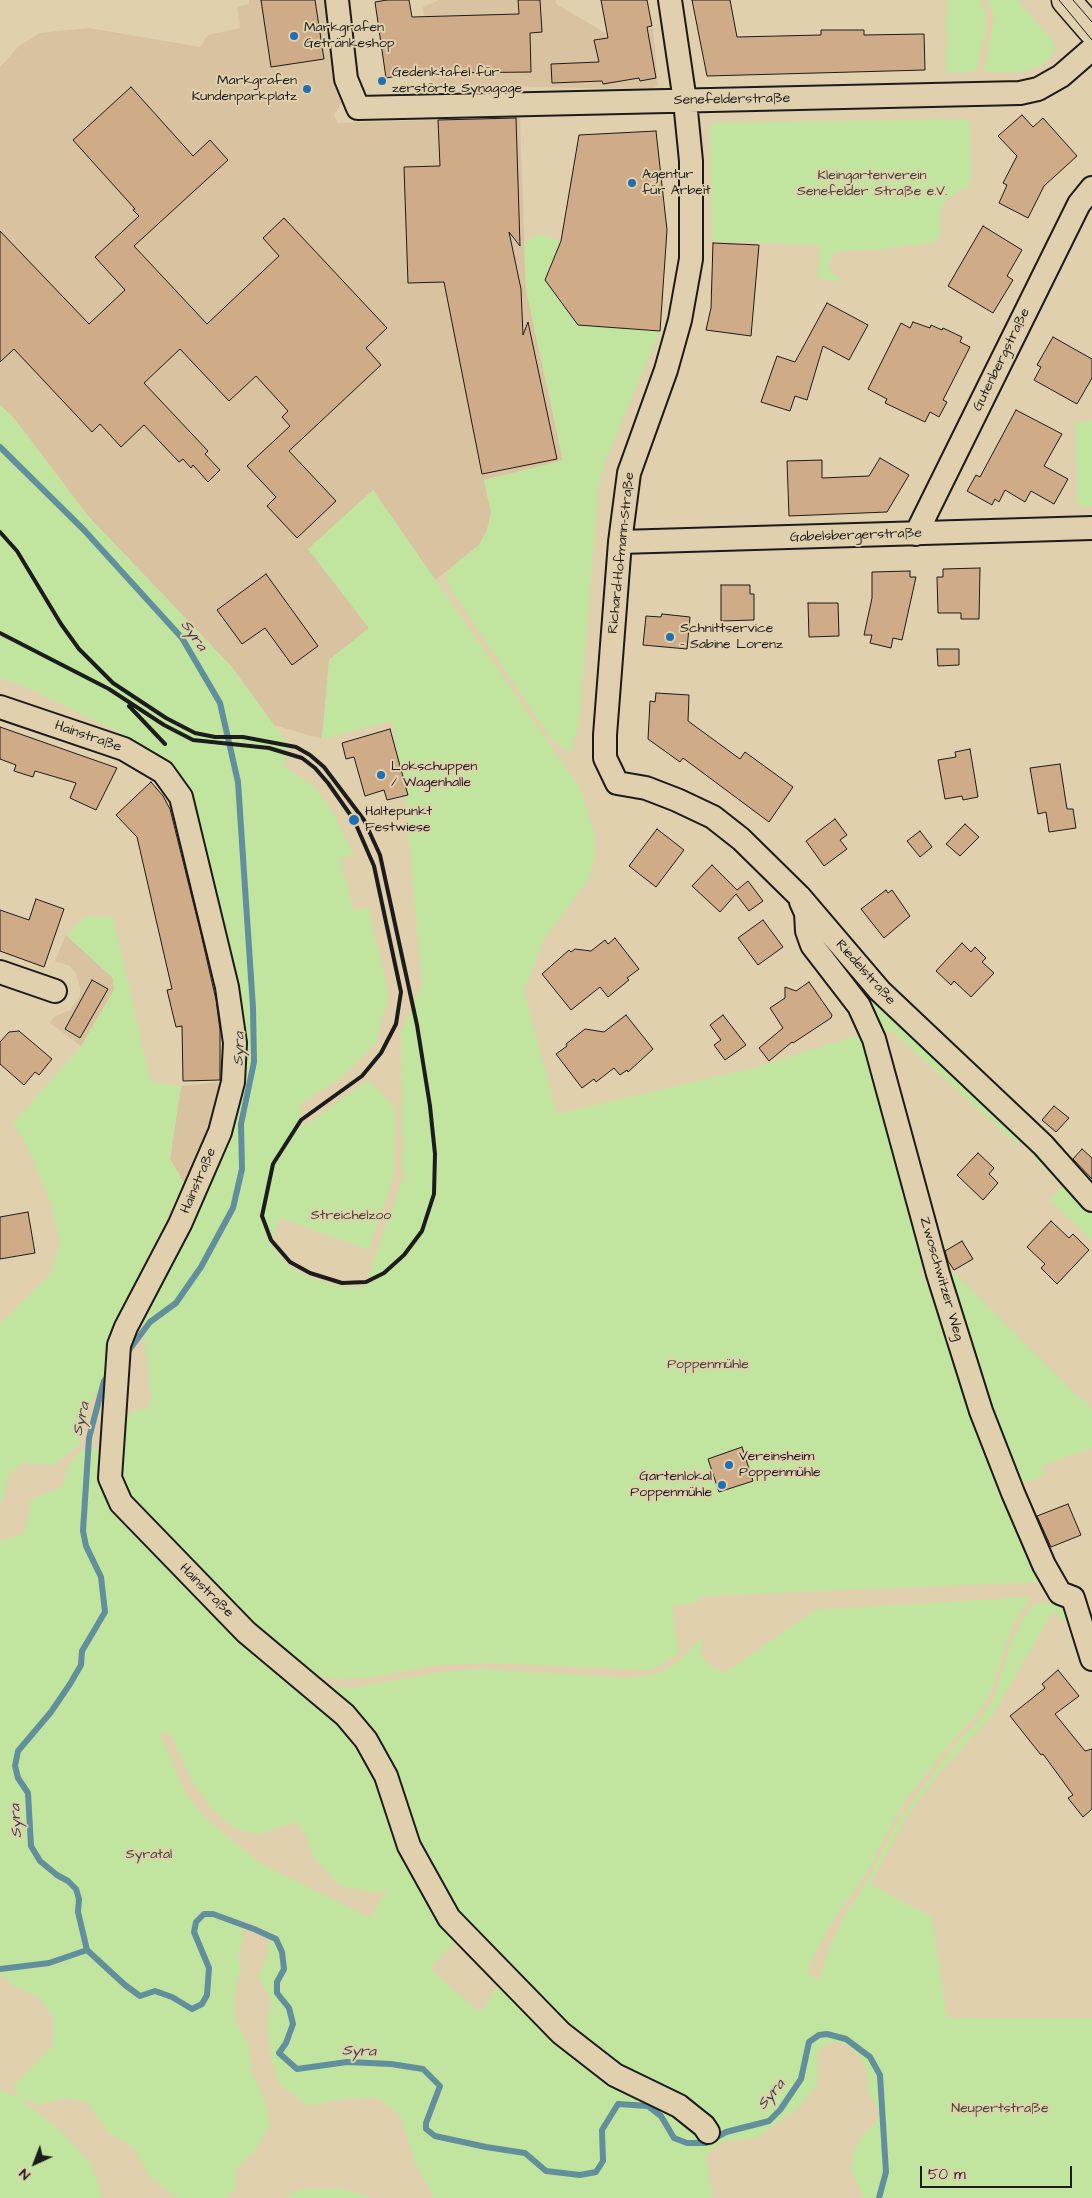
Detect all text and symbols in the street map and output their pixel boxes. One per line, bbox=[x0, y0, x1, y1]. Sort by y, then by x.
place label: Markgrafen Getränkeshop bbox=[304, 20, 395, 52]
marker: Markgrafen Getränkeshop bbox=[288, 30, 300, 42]
place label: Gedenktafel für zerstörte Synagoge bbox=[392, 65, 522, 98]
place label: Markgrafen Kundenparkplatz bbox=[192, 73, 297, 105]
marker: Gedenktafel für zerstörte Synagoge bbox=[376, 75, 388, 87]
marker: Markgrafen Kundenparkplatz bbox=[301, 83, 313, 95]
street label: Senefelderstraße bbox=[673, 91, 791, 109]
place label: Agentur für Arbeit bbox=[642, 167, 711, 200]
park label: Kleingartenverein Senefelder Straße e.V. bbox=[797, 168, 947, 200]
marker: Agentur für Arbeit bbox=[626, 177, 638, 189]
street label: Gutenbergstraße bbox=[970, 306, 1034, 414]
street label: Richard-Hofmann-Straße bbox=[605, 471, 639, 635]
street label: Gabelsbergerstraße bbox=[790, 525, 922, 547]
water label: Syra bbox=[176, 617, 210, 655]
place label: Schnittservice - Sabine Lorenz bbox=[680, 621, 783, 654]
marker: Schnittservice - Sabine Lorenz bbox=[664, 631, 676, 643]
street label: Hainstraße bbox=[52, 718, 124, 756]
place label: Lokschuppen / Wagenhalle bbox=[391, 759, 477, 792]
marker: Lokschuppen / Wagenhalle bbox=[375, 769, 387, 781]
place label: Haltepunkt Festwiese bbox=[365, 804, 432, 836]
marker: Haltepunkt Festwiese bbox=[347, 813, 361, 827]
street label: Riedelstraße bbox=[831, 937, 899, 1009]
water label: Syra bbox=[230, 1032, 250, 1066]
street label: Hainstraße bbox=[178, 1146, 220, 1216]
park label: Streichelzoo bbox=[311, 1208, 391, 1224]
street label: Zwoschwitzer Weg bbox=[915, 1215, 967, 1343]
park label: Poppenmühle bbox=[667, 1357, 749, 1373]
water label: Syra bbox=[69, 1401, 95, 1437]
place label: Vereinsheim Poppenmühle bbox=[739, 1449, 821, 1481]
marker: Vereinsheim Poppenmühle bbox=[723, 1459, 735, 1471]
place label: Gartenlokal Poppenmühle bbox=[630, 1469, 712, 1501]
marker: Gartenlokal Poppenmühle bbox=[716, 1479, 728, 1491]
street label: Hainstraße bbox=[175, 1560, 237, 1622]
water label: Syra bbox=[7, 1804, 27, 1838]
park label: Syratal bbox=[126, 1847, 172, 1863]
water label: Syra bbox=[342, 2042, 376, 2062]
water label: Syra bbox=[754, 2076, 790, 2114]
park label: Neupertstraße bbox=[951, 2101, 1049, 2117]
north arrow bbox=[10, 2138, 60, 2188]
scale bar bbox=[922, 2156, 1074, 2188]
text: N bbox=[15, 2164, 35, 2184]
text: 50 m bbox=[928, 2164, 966, 2185]

